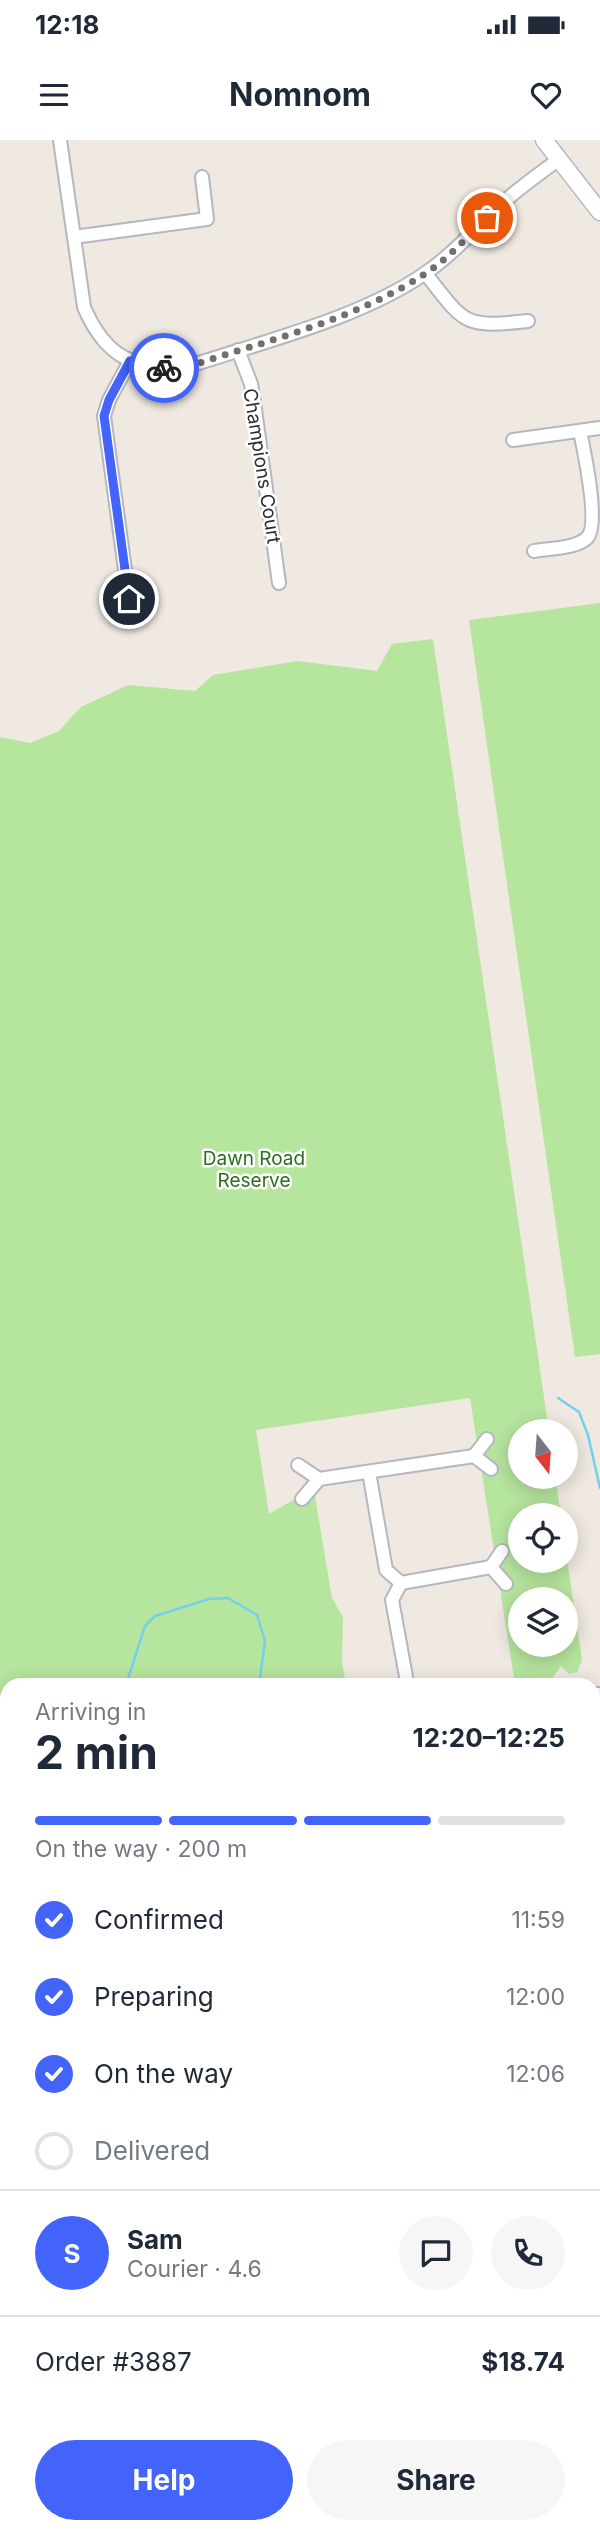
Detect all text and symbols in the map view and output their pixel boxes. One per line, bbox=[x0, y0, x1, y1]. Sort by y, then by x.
text: 12:18 bbox=[35, 9, 99, 40]
text: Nomnom bbox=[229, 75, 371, 114]
icon: menu bbox=[35, 76, 73, 114]
icon: heart bbox=[527, 76, 565, 114]
pin bbox=[457, 188, 517, 248]
icon: bag bbox=[468, 199, 506, 237]
courier bbox=[129, 333, 199, 403]
icon: bike bbox=[145, 349, 183, 387]
street label: Champions Court bbox=[238, 387, 286, 545]
pin bbox=[99, 569, 159, 629]
icon: home bbox=[110, 580, 148, 618]
park label: Dawn Road Reserve bbox=[203, 1147, 305, 1192]
north arrow bbox=[508, 1419, 578, 1489]
map controls bbox=[508, 1419, 578, 1657]
button: locate bbox=[508, 1503, 578, 1573]
button: layers bbox=[508, 1587, 578, 1657]
text: Arriving in bbox=[35, 1698, 146, 1726]
text: 12:20–12:25 bbox=[413, 1722, 565, 1753]
text: 2 min bbox=[35, 1724, 158, 1780]
text: On the way · 200 m bbox=[35, 1835, 247, 1863]
icon: check bbox=[35, 1901, 73, 1939]
text: Confirmed bbox=[94, 1904, 224, 1935]
text: 11:59 bbox=[511, 1906, 565, 1934]
icon: check bbox=[35, 1978, 73, 2016]
text: Preparing bbox=[94, 1981, 214, 2012]
text: 12:00 bbox=[506, 1983, 565, 2011]
icon: check bbox=[35, 2055, 73, 2093]
text: On the way bbox=[94, 2058, 233, 2089]
text: 12:06 bbox=[506, 2060, 565, 2088]
text: Delivered bbox=[94, 2135, 210, 2166]
button: chat bbox=[399, 2216, 473, 2290]
button: phone bbox=[491, 2216, 565, 2290]
text: Sam bbox=[127, 2224, 183, 2255]
text: S bbox=[63, 2238, 81, 2269]
text: Courier · 4.6 bbox=[127, 2255, 262, 2283]
text: Order #3887 bbox=[35, 2346, 192, 2377]
text: $18.74 bbox=[481, 2346, 565, 2377]
button: Help bbox=[35, 2440, 293, 2520]
button: Share bbox=[307, 2440, 565, 2520]

